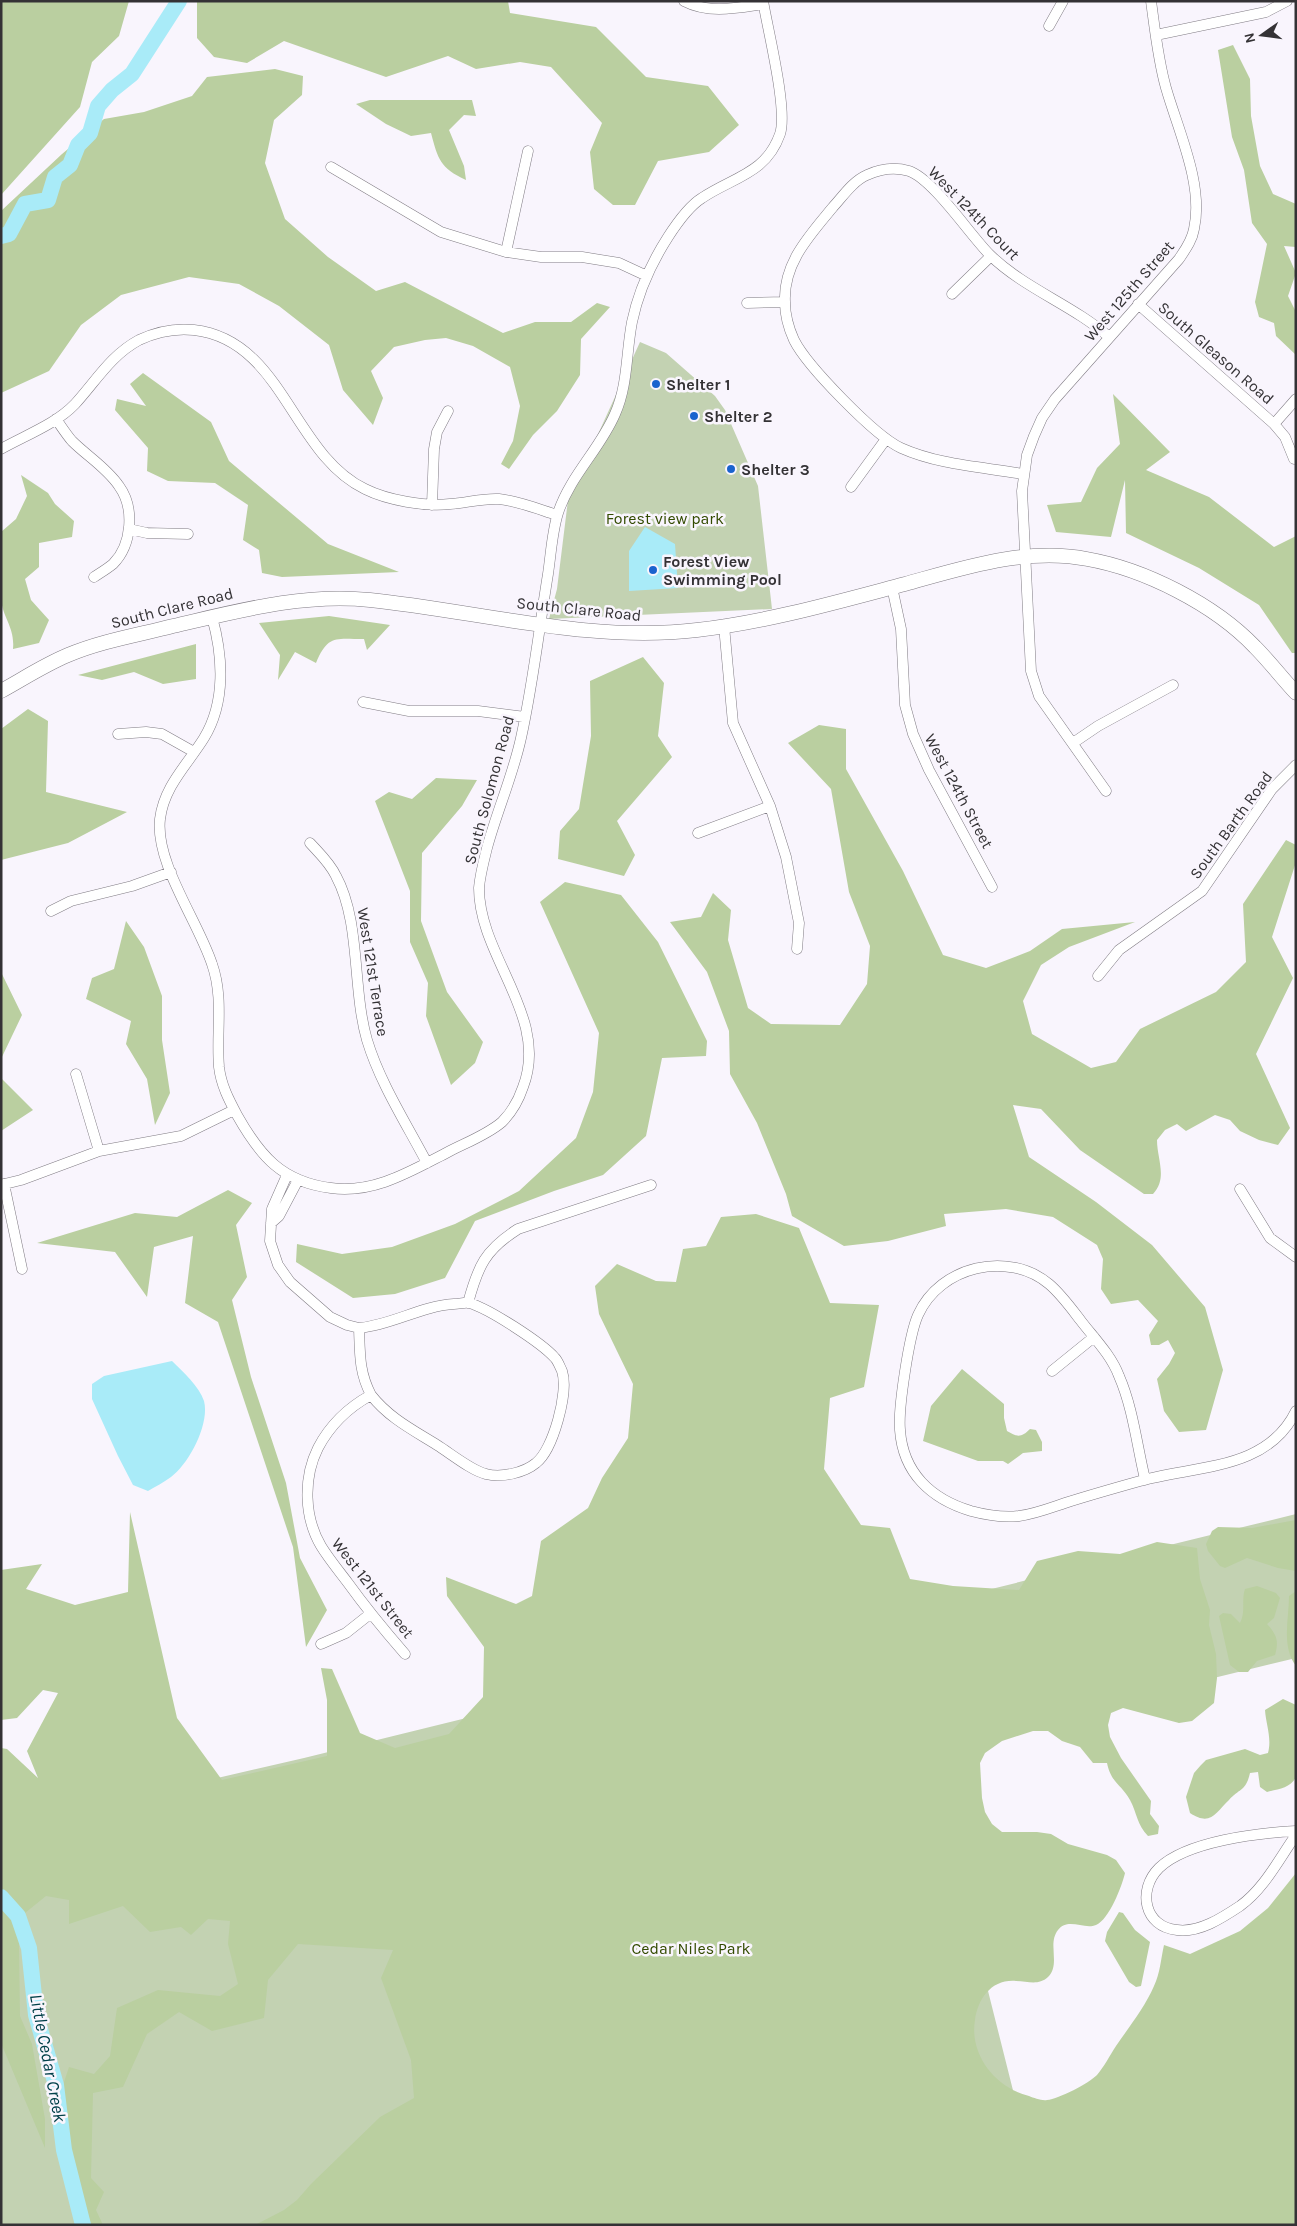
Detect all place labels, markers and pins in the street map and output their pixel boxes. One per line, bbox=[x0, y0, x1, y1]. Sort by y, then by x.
place label: Shelter 1 bbox=[666, 375, 730, 394]
marker: Shelter 1 bbox=[650, 378, 662, 390]
place label: Shelter 2 bbox=[704, 407, 772, 426]
marker: Shelter 2 bbox=[688, 410, 700, 422]
place label: Shelter 3 bbox=[741, 460, 810, 479]
marker: Shelter 3 bbox=[725, 463, 737, 475]
place label: Forest View Swimming Pool bbox=[663, 552, 782, 589]
marker: Forest View Swimming Pool bbox=[647, 564, 659, 576]

